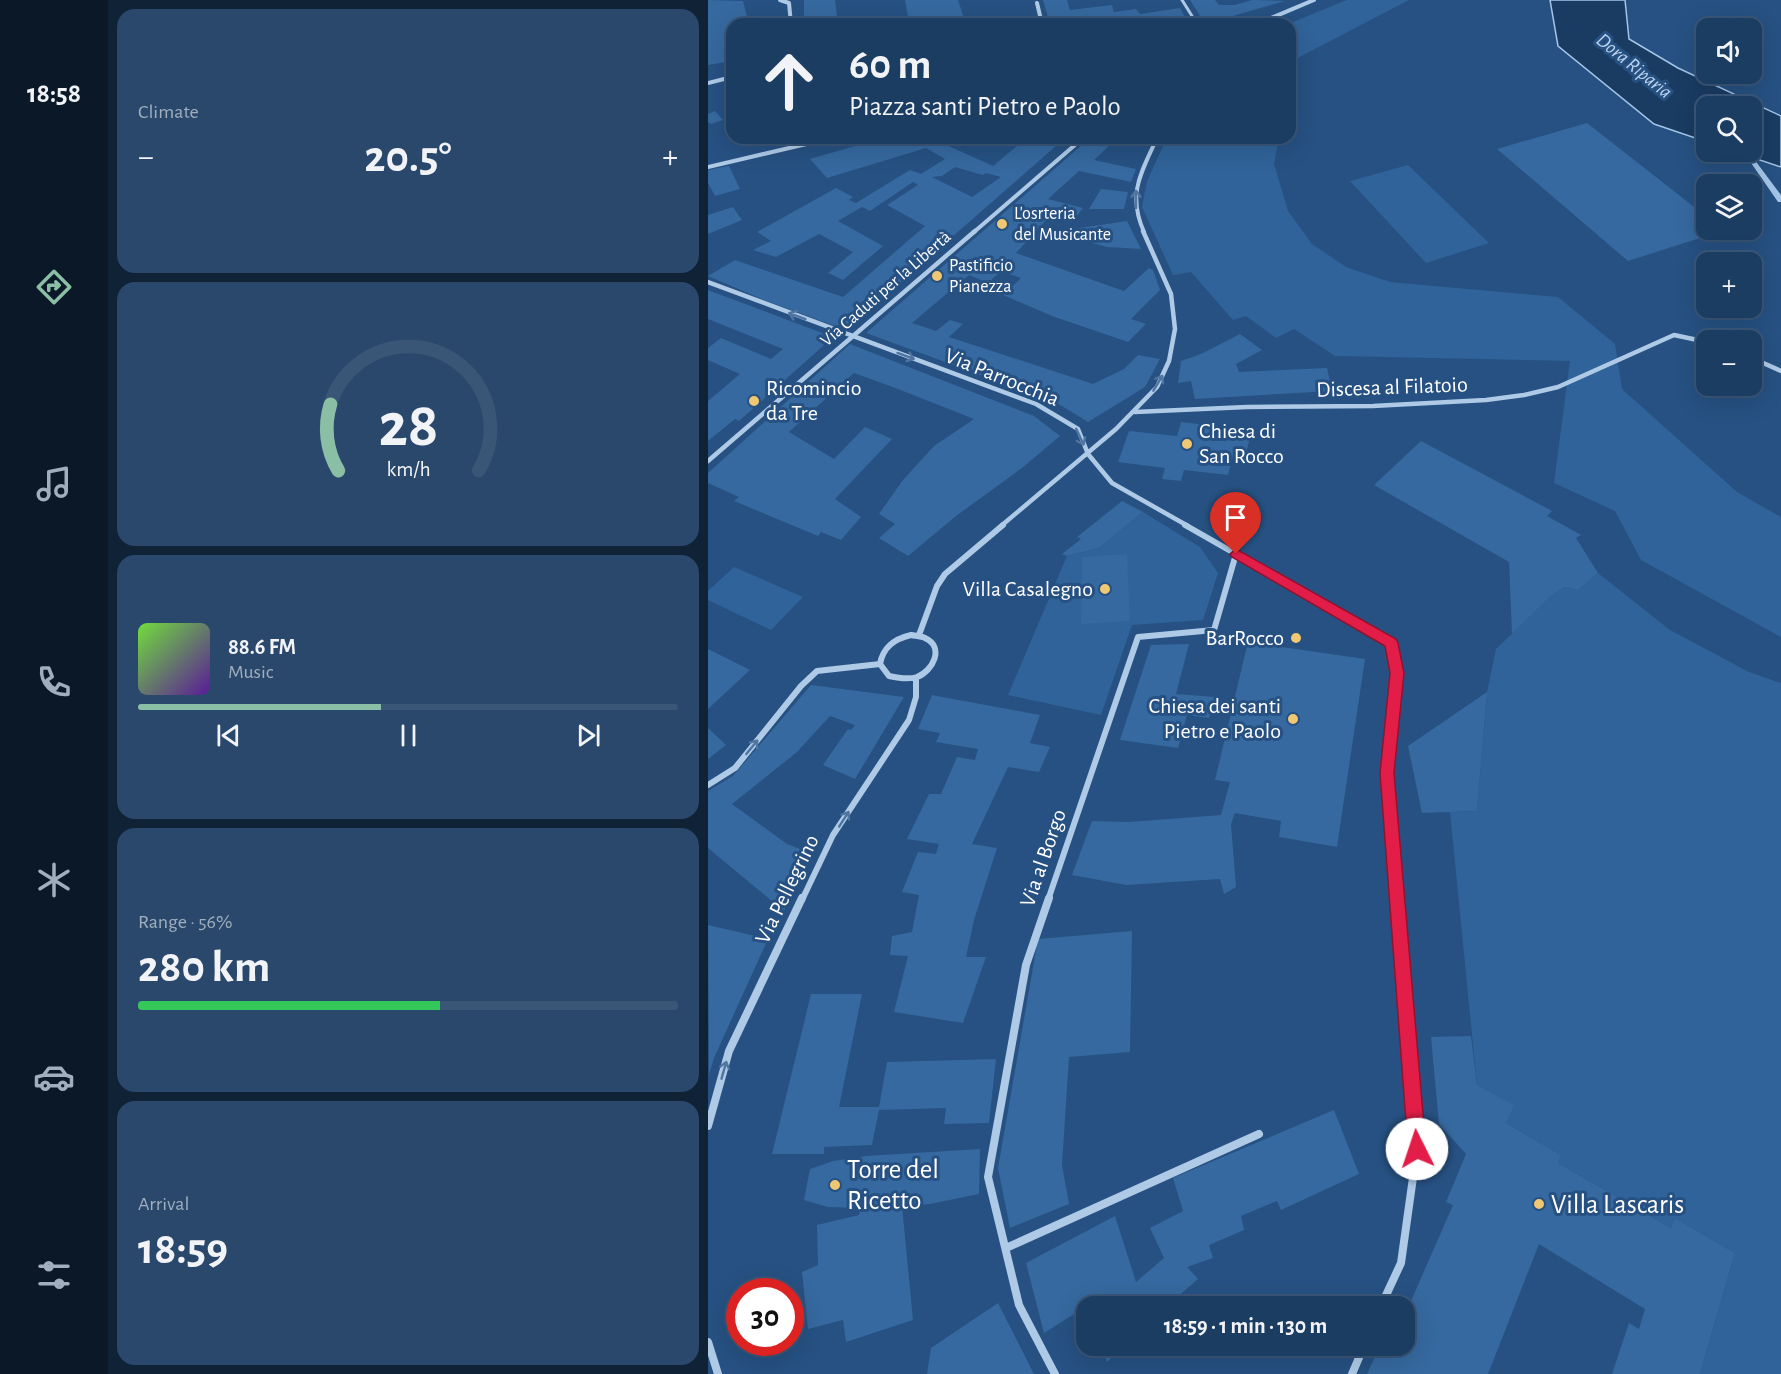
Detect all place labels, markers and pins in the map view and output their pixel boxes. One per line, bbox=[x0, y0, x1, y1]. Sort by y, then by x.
place label: L'osrteria del Musicante bbox=[1014, 205, 1111, 244]
marker: L'osrteria del Musicante bbox=[995, 217, 1009, 231]
place label: Pastificio Pianezza bbox=[949, 257, 1013, 296]
marker: Pastificio Pianezza bbox=[930, 269, 944, 283]
place label: Ricomincio da Tre bbox=[766, 377, 861, 424]
marker: Ricomincio da Tre bbox=[747, 394, 761, 408]
place label: Chiesa di San Rocco bbox=[1199, 420, 1284, 467]
marker: Chiesa di San Rocco bbox=[1180, 437, 1194, 451]
pin bbox=[1210, 492, 1261, 554]
place label: Villa Casalegno bbox=[962, 578, 1093, 600]
marker: Villa Casalegno bbox=[1098, 582, 1112, 596]
place label: BarRocco bbox=[1205, 627, 1284, 649]
marker: BarRocco bbox=[1289, 631, 1303, 645]
place label: Chiesa dei santi Pietro e Paolo bbox=[1148, 695, 1281, 742]
marker: Chiesa dei santi Pietro e Paolo bbox=[1286, 712, 1300, 726]
place label: Torre del Ricetto bbox=[847, 1156, 939, 1214]
marker: Torre del Ricetto bbox=[828, 1178, 842, 1192]
place label: Villa Lascaris bbox=[1551, 1191, 1684, 1218]
marker: Villa Lascaris bbox=[1532, 1197, 1546, 1211]

